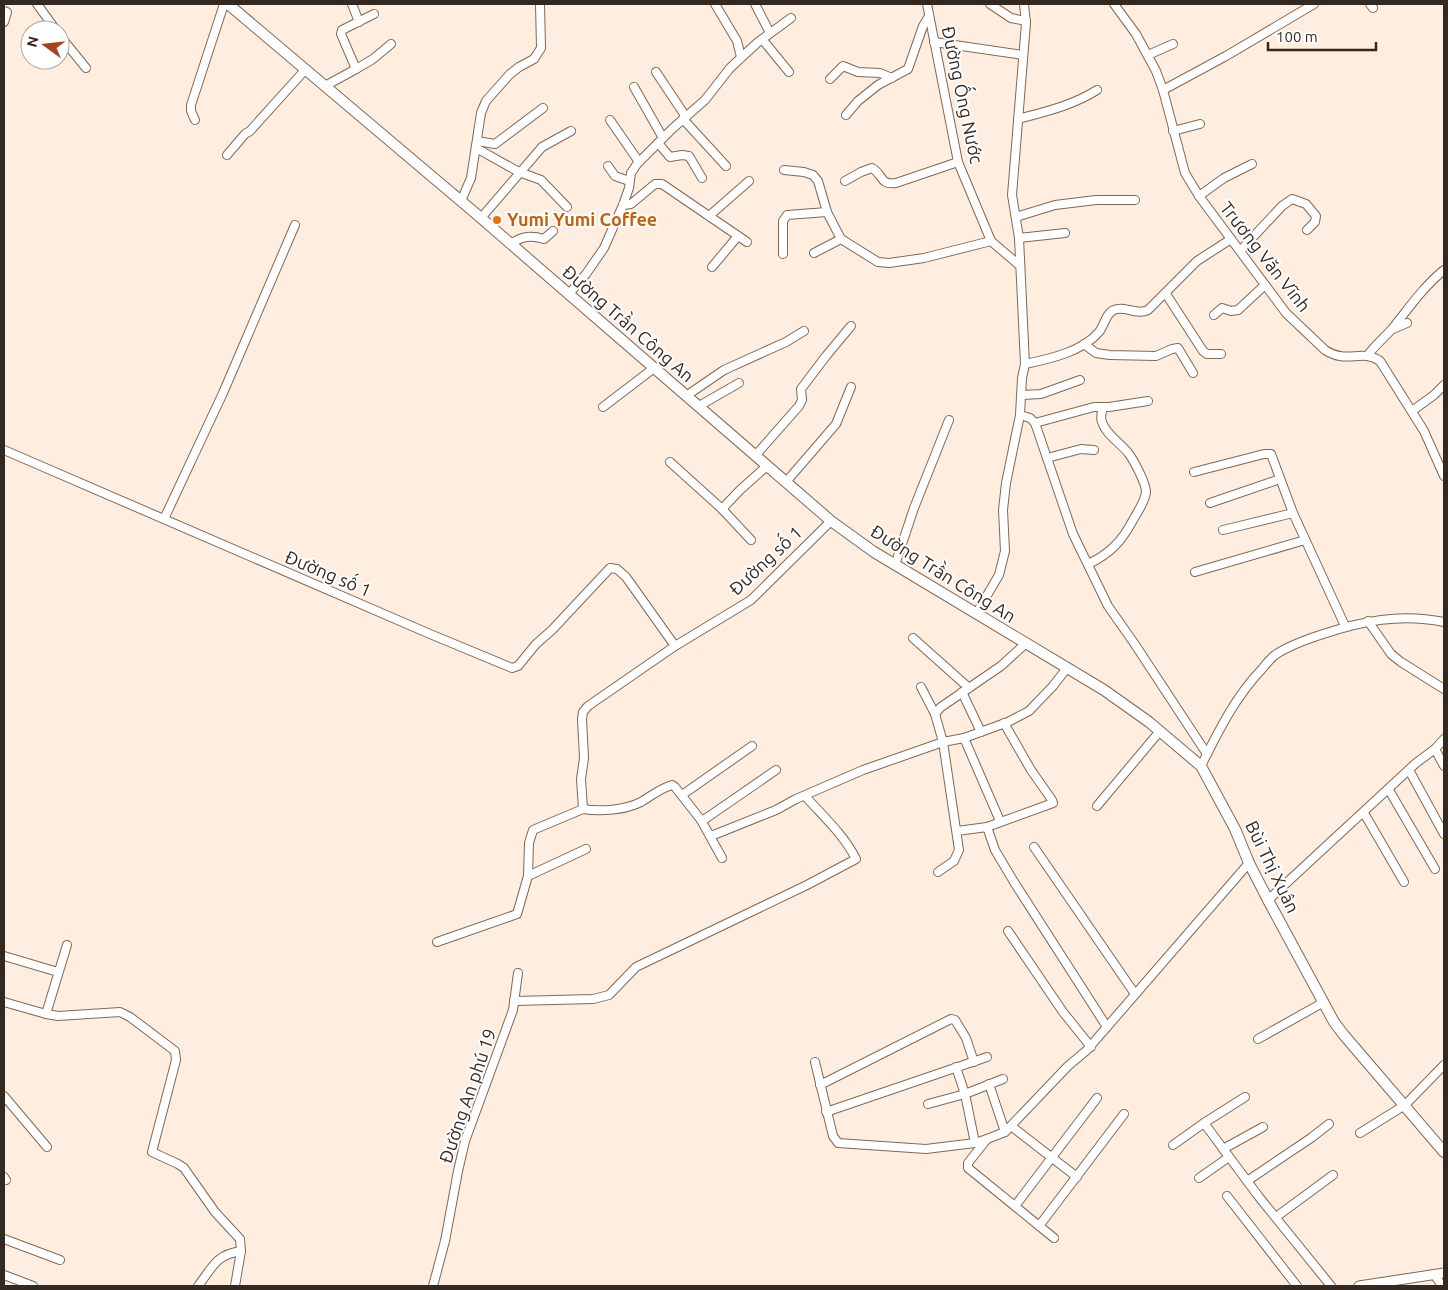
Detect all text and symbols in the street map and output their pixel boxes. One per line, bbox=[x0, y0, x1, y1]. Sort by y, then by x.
north arrow bbox=[20, 20, 70, 70]
scale bar bbox=[1268, 20, 1376, 52]
street label: Đường Ống Nước bbox=[939, 23, 992, 165]
text: 100 m bbox=[1276, 28, 1318, 45]
text: N bbox=[23, 35, 42, 49]
street label: Trương Văn Vĩnh bbox=[1217, 197, 1315, 315]
place label: Yumi Yumi Coffee bbox=[507, 209, 657, 229]
marker: Yumi Yumi Coffee bbox=[491, 214, 503, 226]
street label: Đường Trần Công An bbox=[559, 259, 700, 386]
street label: Đường Trần Công An bbox=[867, 518, 1021, 626]
street label: Đường số 1 bbox=[723, 520, 806, 599]
street label: Đường số 1 bbox=[282, 544, 375, 600]
street label: Bùi Thị Xuân bbox=[1242, 817, 1304, 916]
street label: Đường An phú 19 bbox=[435, 1026, 499, 1165]

